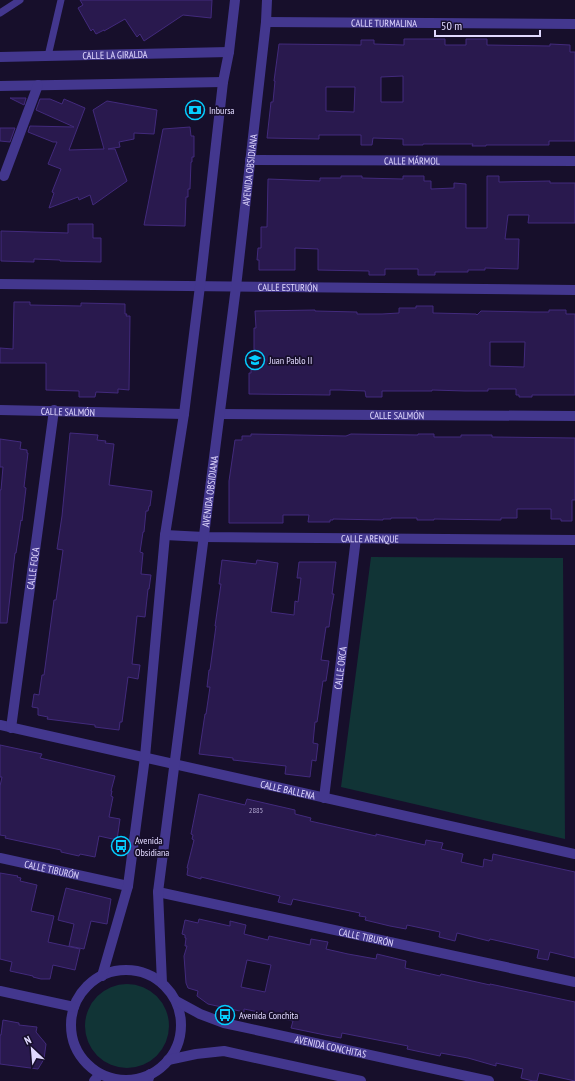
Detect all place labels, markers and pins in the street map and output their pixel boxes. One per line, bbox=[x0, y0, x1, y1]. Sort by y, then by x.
bank icon: Inbursa bbox=[184, 99, 206, 121]
place label: Inbursa bbox=[209, 104, 235, 117]
school or university icon: Juan Pablo II bbox=[244, 349, 266, 371]
place label: Juan Pablo II bbox=[268, 354, 312, 367]
place label: Avenida Obsidiana bbox=[135, 834, 169, 859]
bus stop icon: Avenida Obsidiana bbox=[110, 835, 132, 857]
bus stop icon: Avenida Conchita bbox=[214, 1004, 236, 1026]
place label: Avenida Conchita bbox=[239, 1009, 298, 1022]

